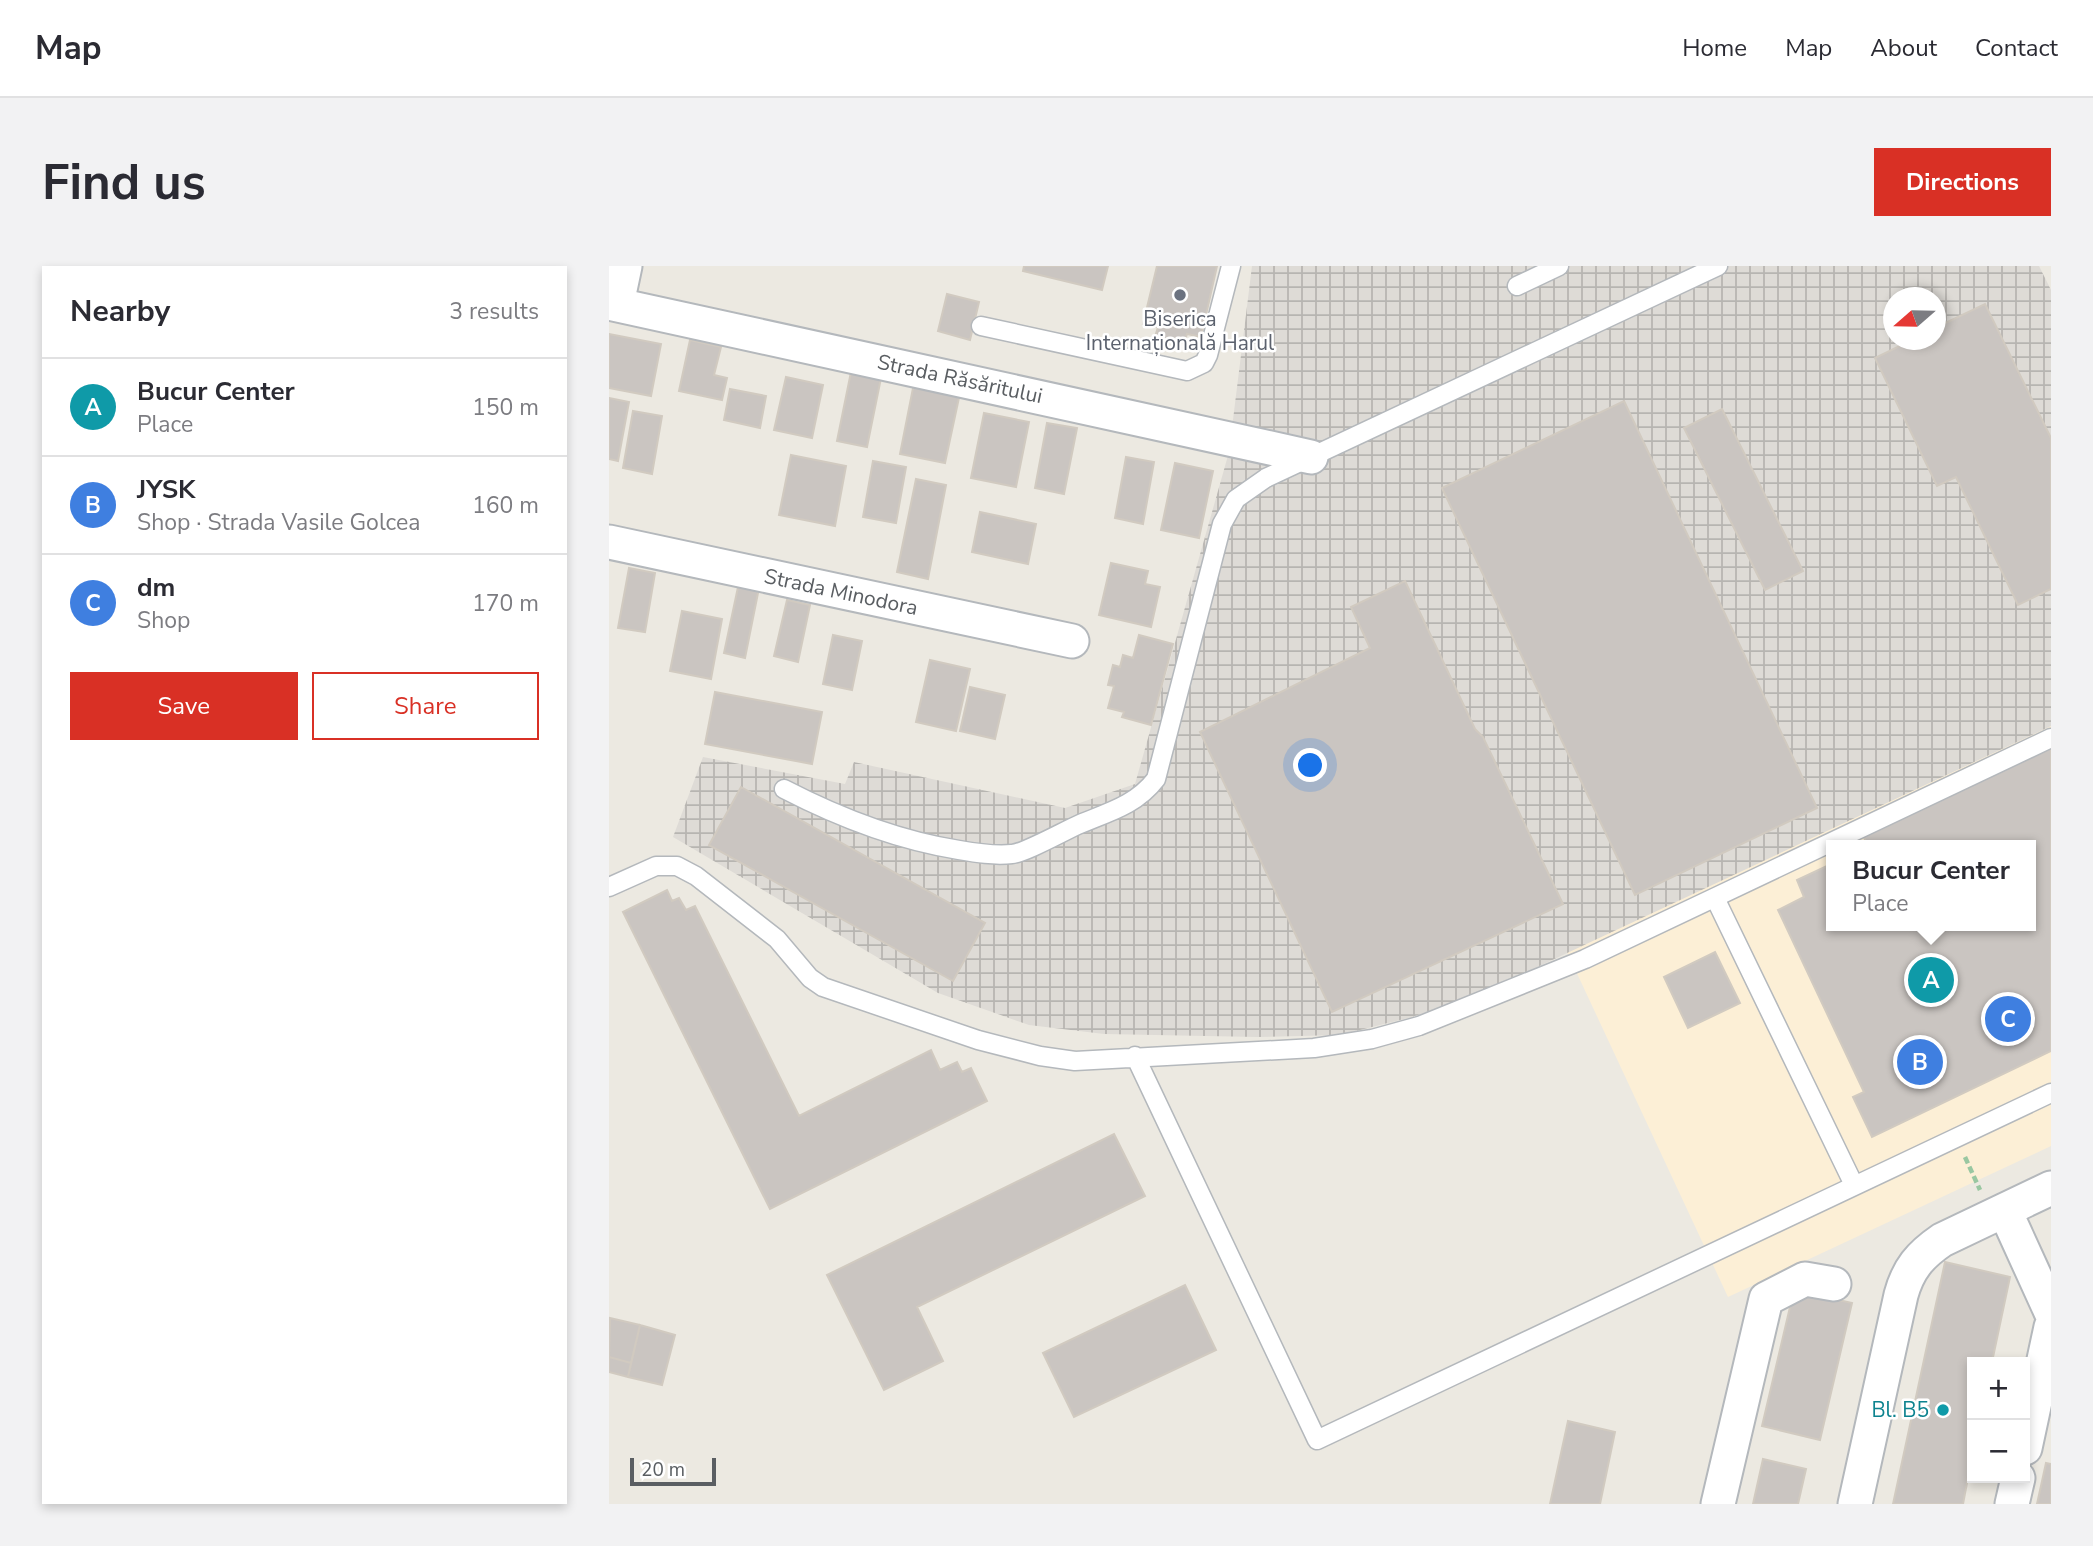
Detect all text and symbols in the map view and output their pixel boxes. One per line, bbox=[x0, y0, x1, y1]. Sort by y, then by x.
text: Map bbox=[35, 26, 102, 71]
text: Home bbox=[1682, 32, 1747, 64]
text: Map bbox=[1785, 32, 1832, 64]
text: About bbox=[1870, 32, 1937, 64]
text: Contact bbox=[1975, 32, 2058, 64]
button: Directions bbox=[1874, 148, 2051, 216]
text: Find us bbox=[42, 149, 206, 216]
marker: Biserica Internațională Harul bbox=[1172, 287, 1188, 303]
north arrow bbox=[1883, 287, 1946, 350]
text: Nearby bbox=[70, 291, 170, 332]
text: 3 results bbox=[449, 296, 539, 327]
place label: Biserica Internațională Harul bbox=[1086, 305, 1275, 357]
street label: Strada Răsăritului bbox=[875, 348, 1045, 410]
text: Bucur Center bbox=[137, 374, 295, 409]
text: A bbox=[84, 392, 102, 423]
text: 150 m bbox=[472, 392, 539, 423]
text: Place bbox=[137, 409, 193, 440]
text: JYSK bbox=[137, 472, 195, 507]
text: B bbox=[85, 490, 101, 521]
text: 160 m bbox=[472, 490, 539, 521]
text: Shop · Strada Vasile Golcea bbox=[137, 507, 420, 538]
street label: Strada Minodora bbox=[762, 562, 920, 622]
text: dm bbox=[137, 570, 175, 605]
text: C bbox=[85, 588, 101, 619]
text: 170 m bbox=[472, 588, 539, 619]
text: Shop bbox=[137, 605, 190, 636]
button: Save bbox=[70, 672, 298, 740]
button: Share bbox=[312, 672, 539, 740]
your location bbox=[1293, 748, 1327, 782]
popup bbox=[1826, 840, 2036, 931]
text: Bucur Center bbox=[1852, 853, 2010, 888]
text: Place bbox=[1852, 888, 1908, 919]
pin: A bbox=[1908, 954, 1954, 1006]
pin: C bbox=[1985, 993, 2031, 1045]
pin: B bbox=[1897, 1036, 1943, 1088]
map controls bbox=[1967, 1357, 2030, 1483]
button: + bbox=[1967, 1357, 2030, 1420]
place label: Bl. B5 bbox=[1871, 1396, 1929, 1424]
marker: Bl. B5 bbox=[1935, 1402, 1951, 1418]
button: − bbox=[1967, 1420, 2030, 1483]
scale bar bbox=[630, 1455, 716, 1487]
text: 20 m bbox=[641, 1457, 685, 1483]

